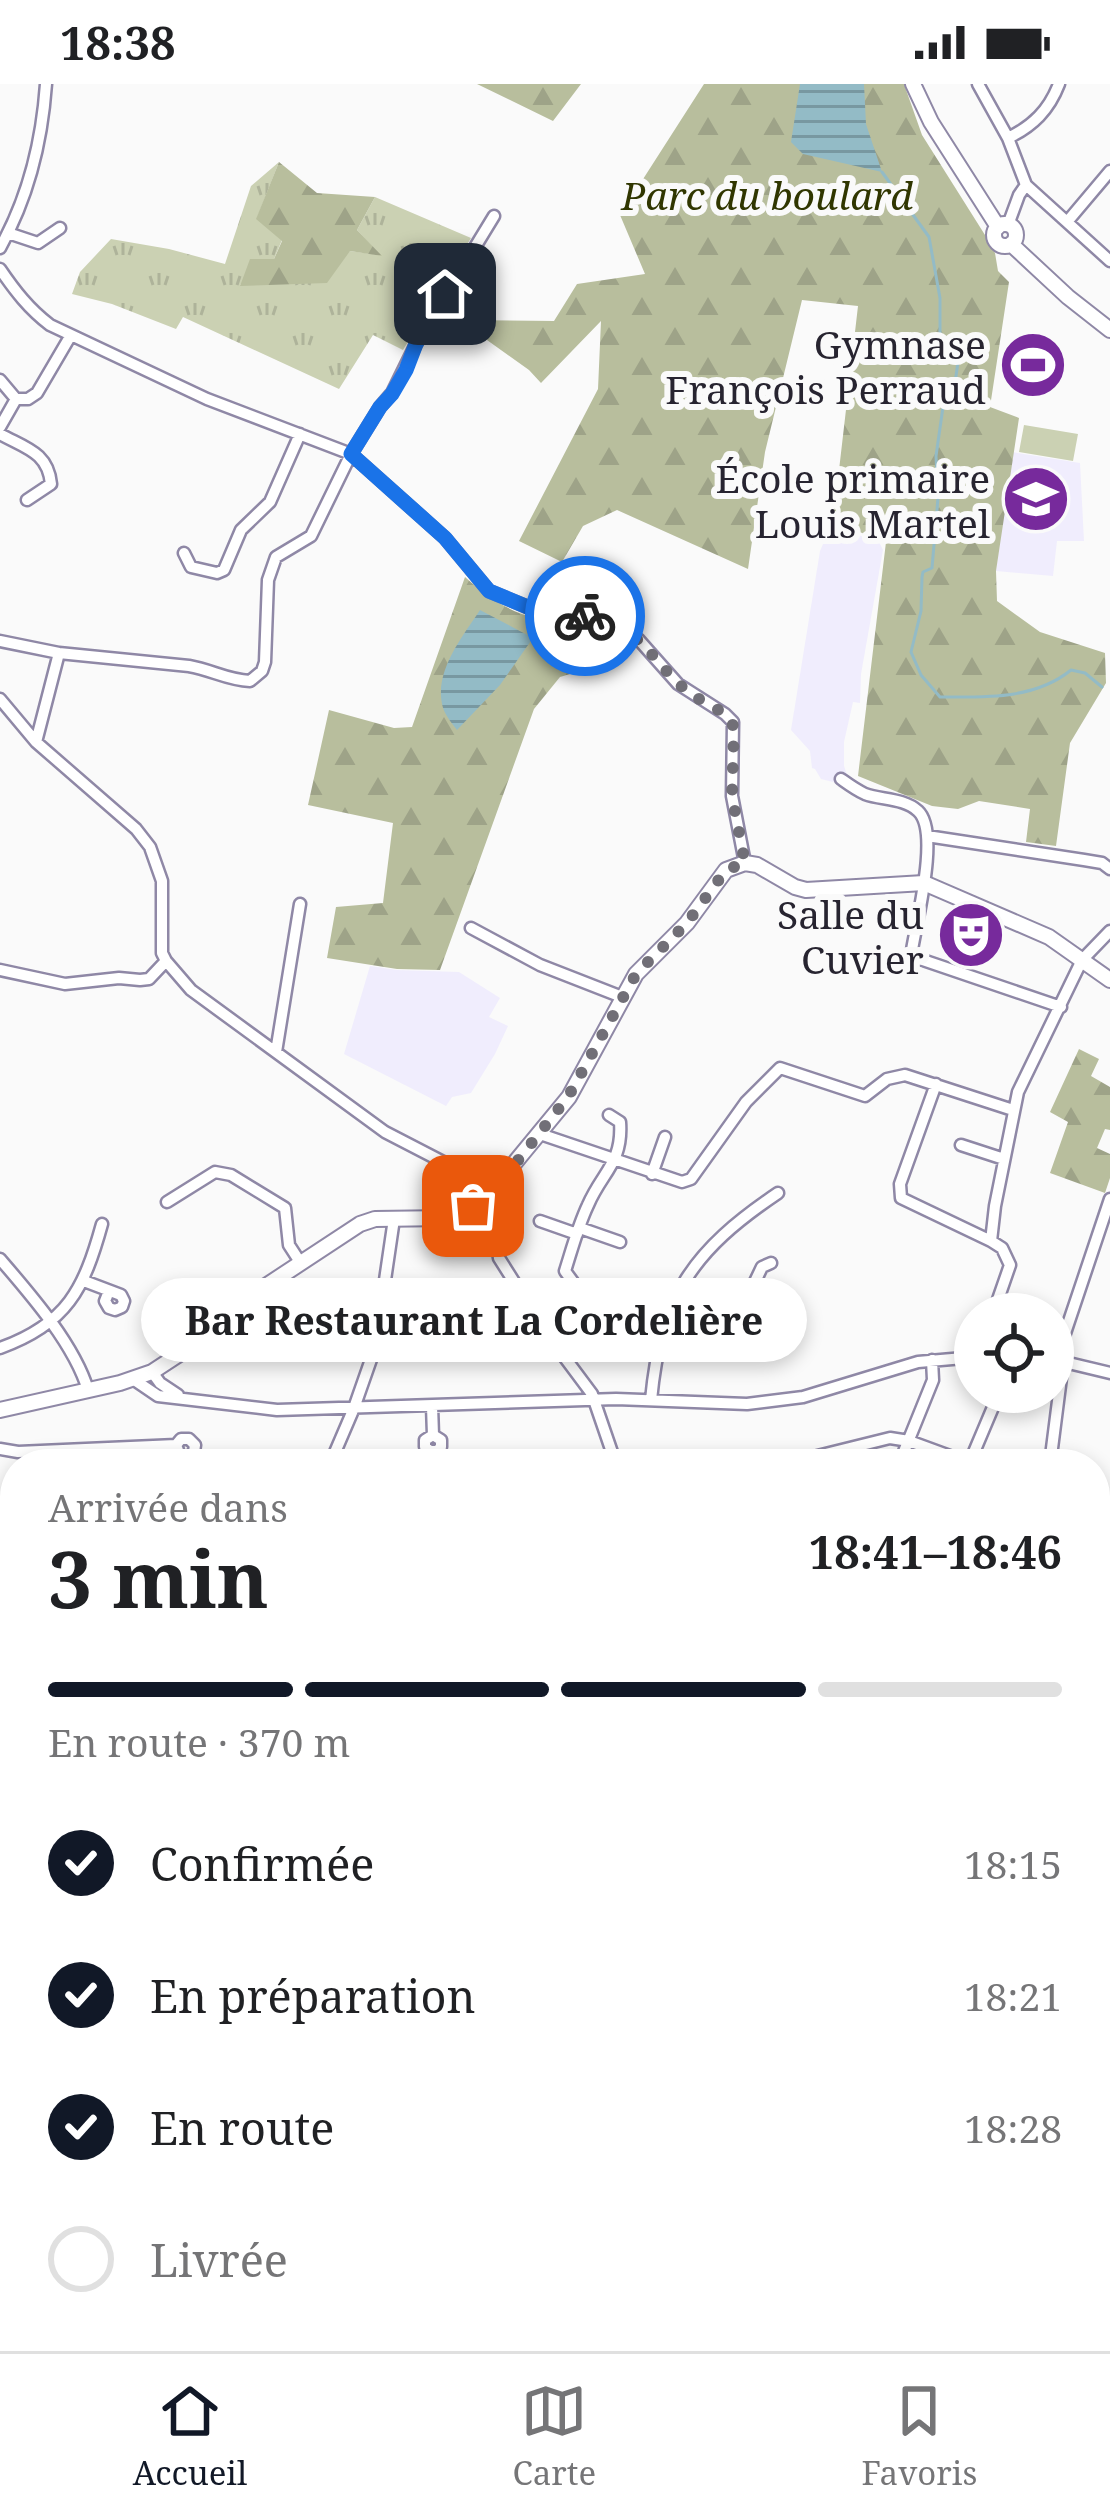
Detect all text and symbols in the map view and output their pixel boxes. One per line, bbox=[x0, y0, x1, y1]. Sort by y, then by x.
text: 18:38 bbox=[60, 12, 175, 73]
park label: Parc du boulard bbox=[620, 168, 913, 221]
pin bbox=[394, 243, 496, 345]
icon: home bbox=[412, 261, 478, 327]
place label: Gymnase François Perraud bbox=[665, 317, 986, 415]
sports icon: Gymnase François Perraud bbox=[998, 330, 1068, 400]
place label: École primaire Louis Martel bbox=[716, 451, 990, 549]
school or university icon: École primaire Louis Martel bbox=[1001, 464, 1071, 534]
courier bbox=[525, 556, 645, 676]
icon: bike bbox=[552, 583, 618, 649]
place label: Salle du Cuvier bbox=[777, 887, 924, 985]
theatre icon: Salle du Cuvier bbox=[936, 900, 1006, 970]
pin bbox=[422, 1155, 524, 1257]
icon: bag bbox=[440, 1173, 506, 1239]
callout: Bar Restaurant La Cordelière bbox=[140, 1278, 806, 1362]
text: Bar Restaurant La Cordelière bbox=[185, 1293, 763, 1346]
map controls bbox=[954, 1293, 1074, 1413]
button: locate bbox=[954, 1293, 1074, 1413]
text: Arrivée dans bbox=[48, 1480, 288, 1533]
text: 18:41–18:46 bbox=[809, 1521, 1062, 1582]
text: 3 min bbox=[48, 1525, 269, 1631]
text: En route · 370 m bbox=[48, 1715, 350, 1768]
icon: check bbox=[48, 1830, 114, 1896]
text: Confirmée bbox=[150, 1833, 374, 1894]
text: 18:15 bbox=[964, 1837, 1062, 1890]
icon: check bbox=[48, 1962, 114, 2028]
text: En préparation bbox=[150, 1965, 476, 2026]
text: 18:21 bbox=[964, 1969, 1062, 2022]
icon: check bbox=[48, 2094, 114, 2160]
text: En route bbox=[150, 2097, 334, 2158]
text: 18:28 bbox=[964, 2101, 1062, 2154]
text: Livrée bbox=[150, 2229, 288, 2290]
tab: Accueil bbox=[133, 2378, 247, 2495]
tab: Carte bbox=[512, 2378, 596, 2495]
tab: Favoris bbox=[861, 2378, 977, 2495]

